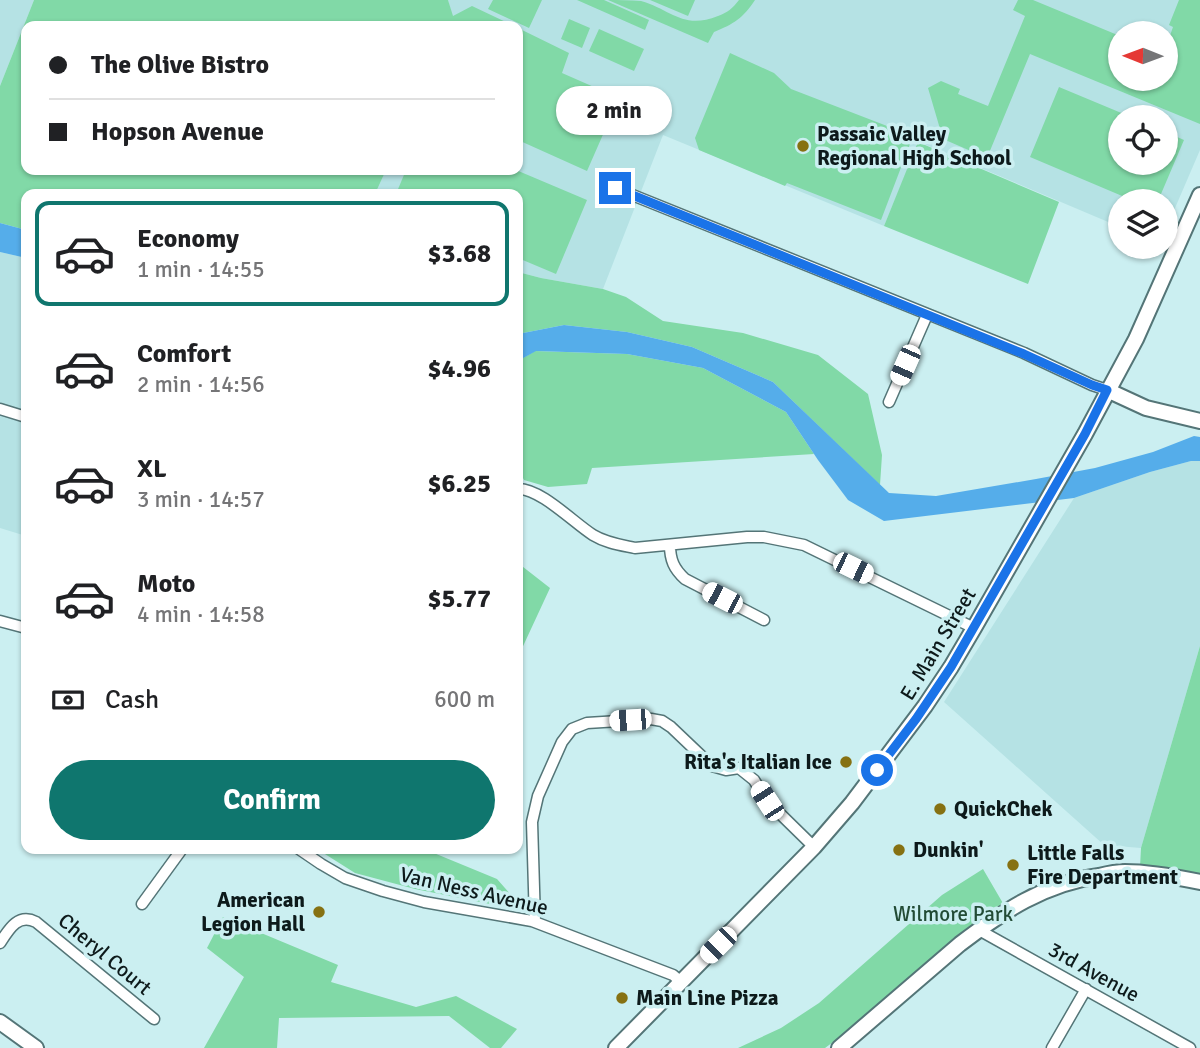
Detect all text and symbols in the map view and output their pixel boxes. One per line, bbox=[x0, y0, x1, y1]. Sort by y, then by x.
north arrow bbox=[1108, 21, 1178, 91]
map controls bbox=[1108, 21, 1178, 259]
text: The Olive Bistro bbox=[91, 49, 269, 81]
callout: 2 min bbox=[557, 86, 673, 136]
text: 2 min bbox=[586, 96, 642, 125]
button: locate bbox=[1108, 105, 1178, 175]
text: Hopson Avenue bbox=[91, 116, 264, 148]
place label: Passaic Valley Regional High School bbox=[817, 121, 1012, 171]
marker: Passaic Valley Regional High School bbox=[795, 138, 811, 154]
route end bbox=[599, 172, 631, 204]
button: layers bbox=[1108, 189, 1178, 259]
icon: car bbox=[53, 222, 116, 285]
text: Economy bbox=[137, 223, 239, 255]
text: $3.68 bbox=[427, 238, 491, 270]
text: 1 min · 14:55 bbox=[137, 255, 265, 284]
icon: car bbox=[53, 337, 116, 400]
text: Comfort bbox=[137, 338, 231, 370]
car bbox=[887, 342, 924, 388]
text: $4.96 bbox=[427, 353, 491, 385]
text: 2 min · 14:56 bbox=[137, 370, 265, 399]
icon: car bbox=[53, 452, 116, 515]
text: XL bbox=[137, 453, 167, 485]
text: $6.25 bbox=[427, 468, 491, 500]
text: 3 min · 14:57 bbox=[137, 485, 265, 514]
car bbox=[830, 549, 877, 587]
icon: car bbox=[53, 567, 116, 630]
text: Moto bbox=[137, 568, 195, 600]
car bbox=[699, 579, 746, 617]
text: $5.77 bbox=[427, 583, 491, 615]
street label: E. Main Street bbox=[894, 583, 982, 705]
text: 4 min · 14:58 bbox=[137, 600, 265, 629]
icon: cash bbox=[49, 681, 87, 719]
text: Cash bbox=[105, 684, 159, 716]
text: 600 m bbox=[434, 685, 495, 714]
car bbox=[609, 708, 652, 732]
place label: Rita's Italian Ice bbox=[684, 749, 832, 775]
marker: Rita's Italian Ice bbox=[838, 754, 854, 770]
route start bbox=[861, 754, 893, 786]
button: Confirm bbox=[49, 760, 495, 840]
car bbox=[747, 778, 788, 824]
place label: QuickChek bbox=[954, 796, 1052, 822]
marker: QuickChek bbox=[932, 801, 948, 817]
place label: Dunkin' bbox=[913, 837, 984, 863]
place label: Little Falls Fire Department bbox=[1027, 840, 1178, 890]
marker: Dunkin' bbox=[891, 842, 907, 858]
marker: Little Falls Fire Department bbox=[1005, 857, 1021, 873]
street label: Van Ness Avenue bbox=[397, 861, 551, 921]
place label: American Legion Hall bbox=[201, 887, 305, 937]
park label: Wilmore Park bbox=[893, 901, 1014, 927]
marker: American Legion Hall bbox=[311, 904, 327, 920]
street label: Cheryl Court bbox=[53, 907, 157, 1001]
car bbox=[696, 923, 741, 967]
street label: 3rd Avenue bbox=[1044, 936, 1144, 1008]
place label: Main Line Pizza bbox=[636, 985, 779, 1011]
marker: Main Line Pizza bbox=[614, 990, 630, 1006]

